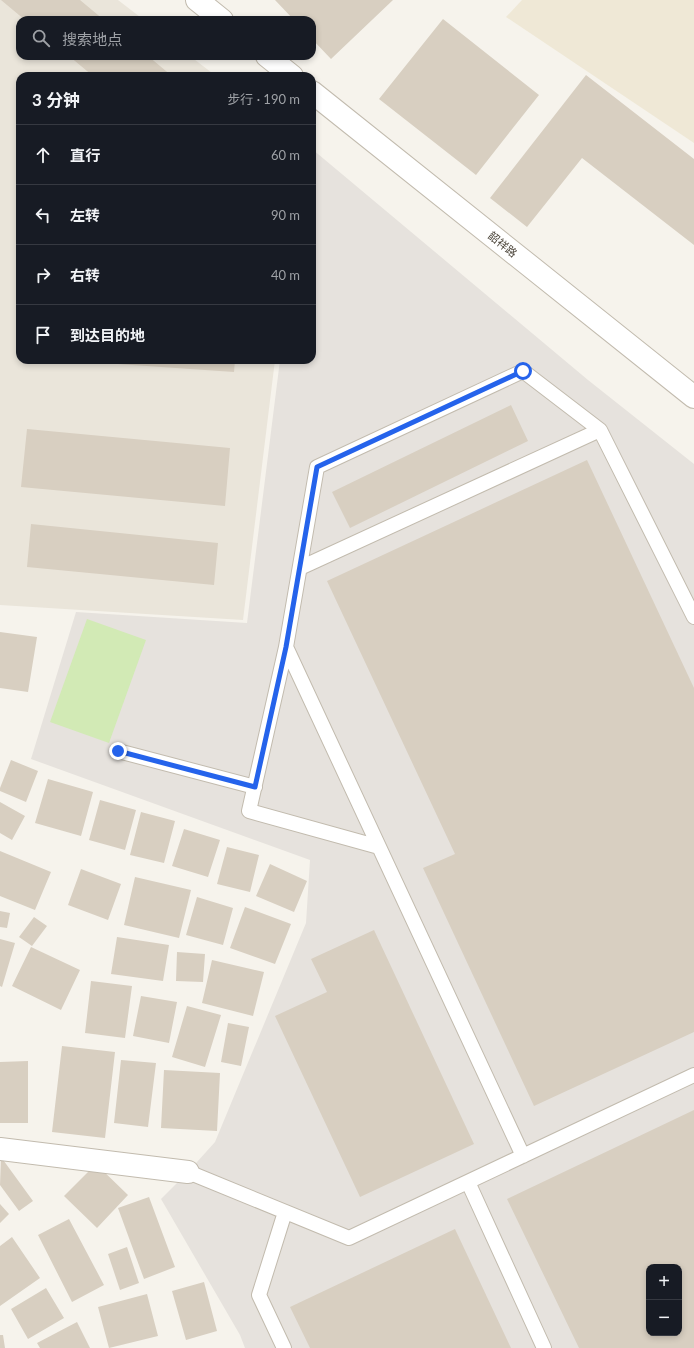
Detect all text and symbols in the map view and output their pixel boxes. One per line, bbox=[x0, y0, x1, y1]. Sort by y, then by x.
search box bbox=[16, 16, 316, 60]
icon: search bbox=[30, 27, 52, 49]
text: 搜索地点 bbox=[62, 30, 122, 48]
text: 3 分钟 bbox=[32, 89, 80, 110]
text: 步行 · 190 m bbox=[227, 91, 300, 107]
icon: ahead bbox=[32, 144, 54, 166]
text: 直行 bbox=[70, 146, 100, 164]
text: 60 m bbox=[271, 147, 300, 163]
icon: left bbox=[32, 204, 54, 226]
text: 左转 bbox=[70, 206, 100, 224]
text: 90 m bbox=[271, 207, 300, 223]
street label: 韶祥路 bbox=[486, 229, 520, 259]
icon: right bbox=[32, 264, 54, 286]
text: 右转 bbox=[70, 266, 100, 284]
text: 40 m bbox=[271, 267, 300, 283]
icon: arrive bbox=[32, 324, 54, 346]
text: 到达目的地 bbox=[70, 326, 145, 344]
route start bbox=[514, 362, 532, 380]
route end bbox=[109, 742, 127, 760]
map controls bbox=[646, 1264, 682, 1336]
button: + bbox=[646, 1264, 682, 1300]
button: − bbox=[646, 1300, 682, 1336]

